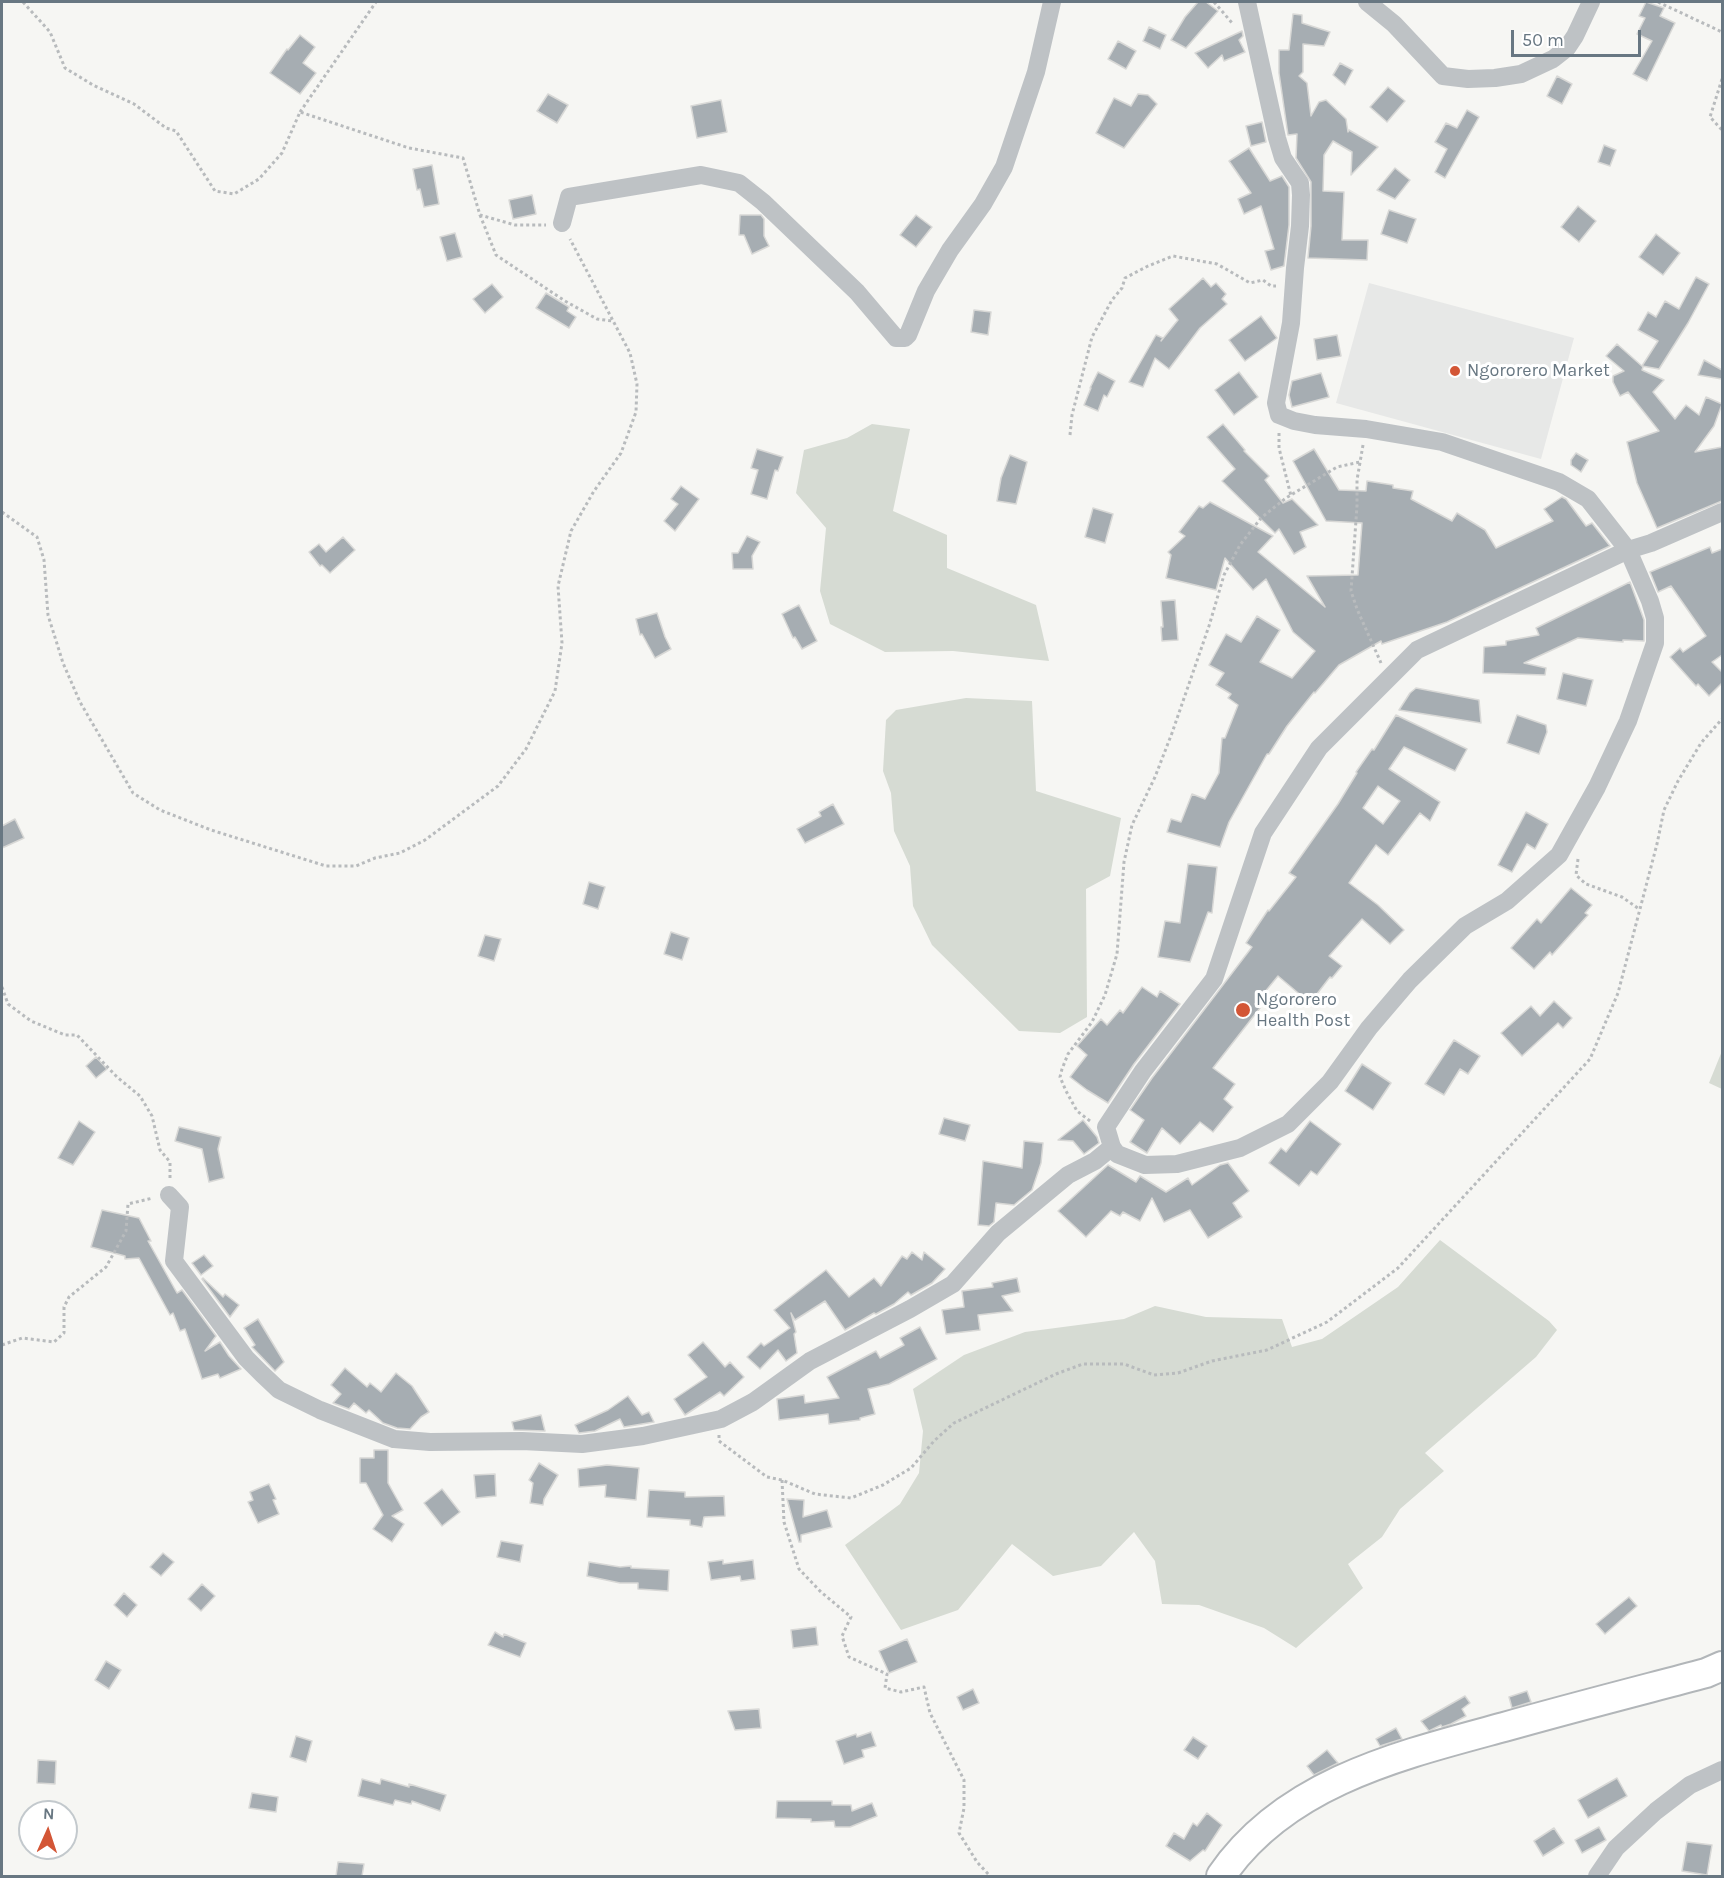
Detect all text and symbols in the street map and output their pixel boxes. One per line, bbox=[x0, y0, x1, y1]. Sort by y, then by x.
scale bar bbox=[1514, 18, 1644, 56]
text: 50 m bbox=[1522, 29, 1564, 51]
place label: Ngororero Market bbox=[1467, 360, 1610, 382]
marker: Ngororero Market bbox=[1448, 364, 1462, 378]
place label: Ngororero Health Post bbox=[1256, 989, 1350, 1032]
marker: Ngororero Health Post bbox=[1234, 1001, 1252, 1019]
north arrow bbox=[18, 1800, 78, 1860]
text: N bbox=[43, 1804, 55, 1823]

